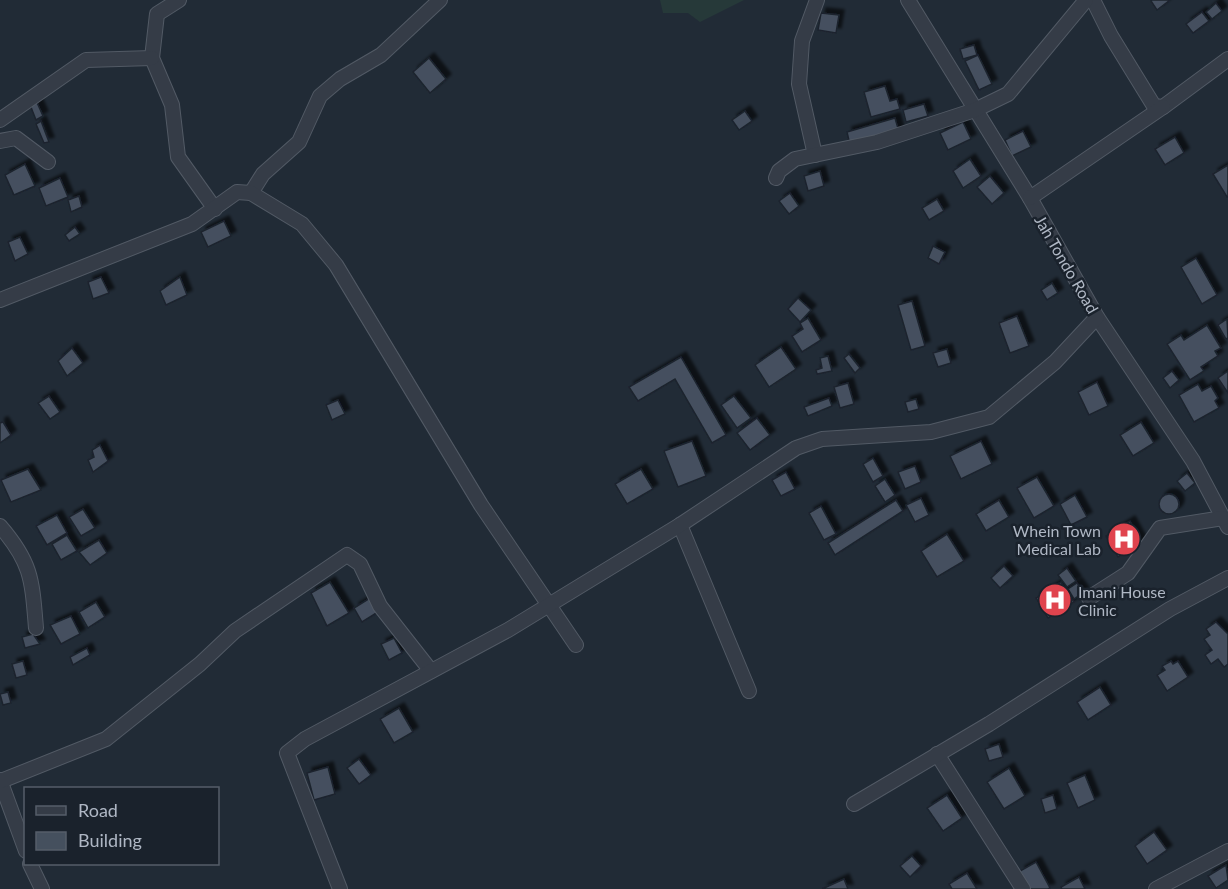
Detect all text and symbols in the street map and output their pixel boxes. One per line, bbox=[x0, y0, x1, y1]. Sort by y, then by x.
street label: Jah Tondo Road bbox=[1031, 212, 1103, 316]
place label: Whein Town Medical Lab bbox=[1013, 521, 1101, 558]
hospital icon: Whein Town Medical Lab bbox=[1106, 521, 1142, 557]
hospital icon: Imani House Clinic bbox=[1037, 582, 1073, 618]
place label: Imani House Clinic bbox=[1078, 582, 1166, 619]
legend bbox=[24, 787, 219, 865]
text: Road bbox=[78, 799, 118, 821]
text: Building bbox=[78, 829, 142, 851]

